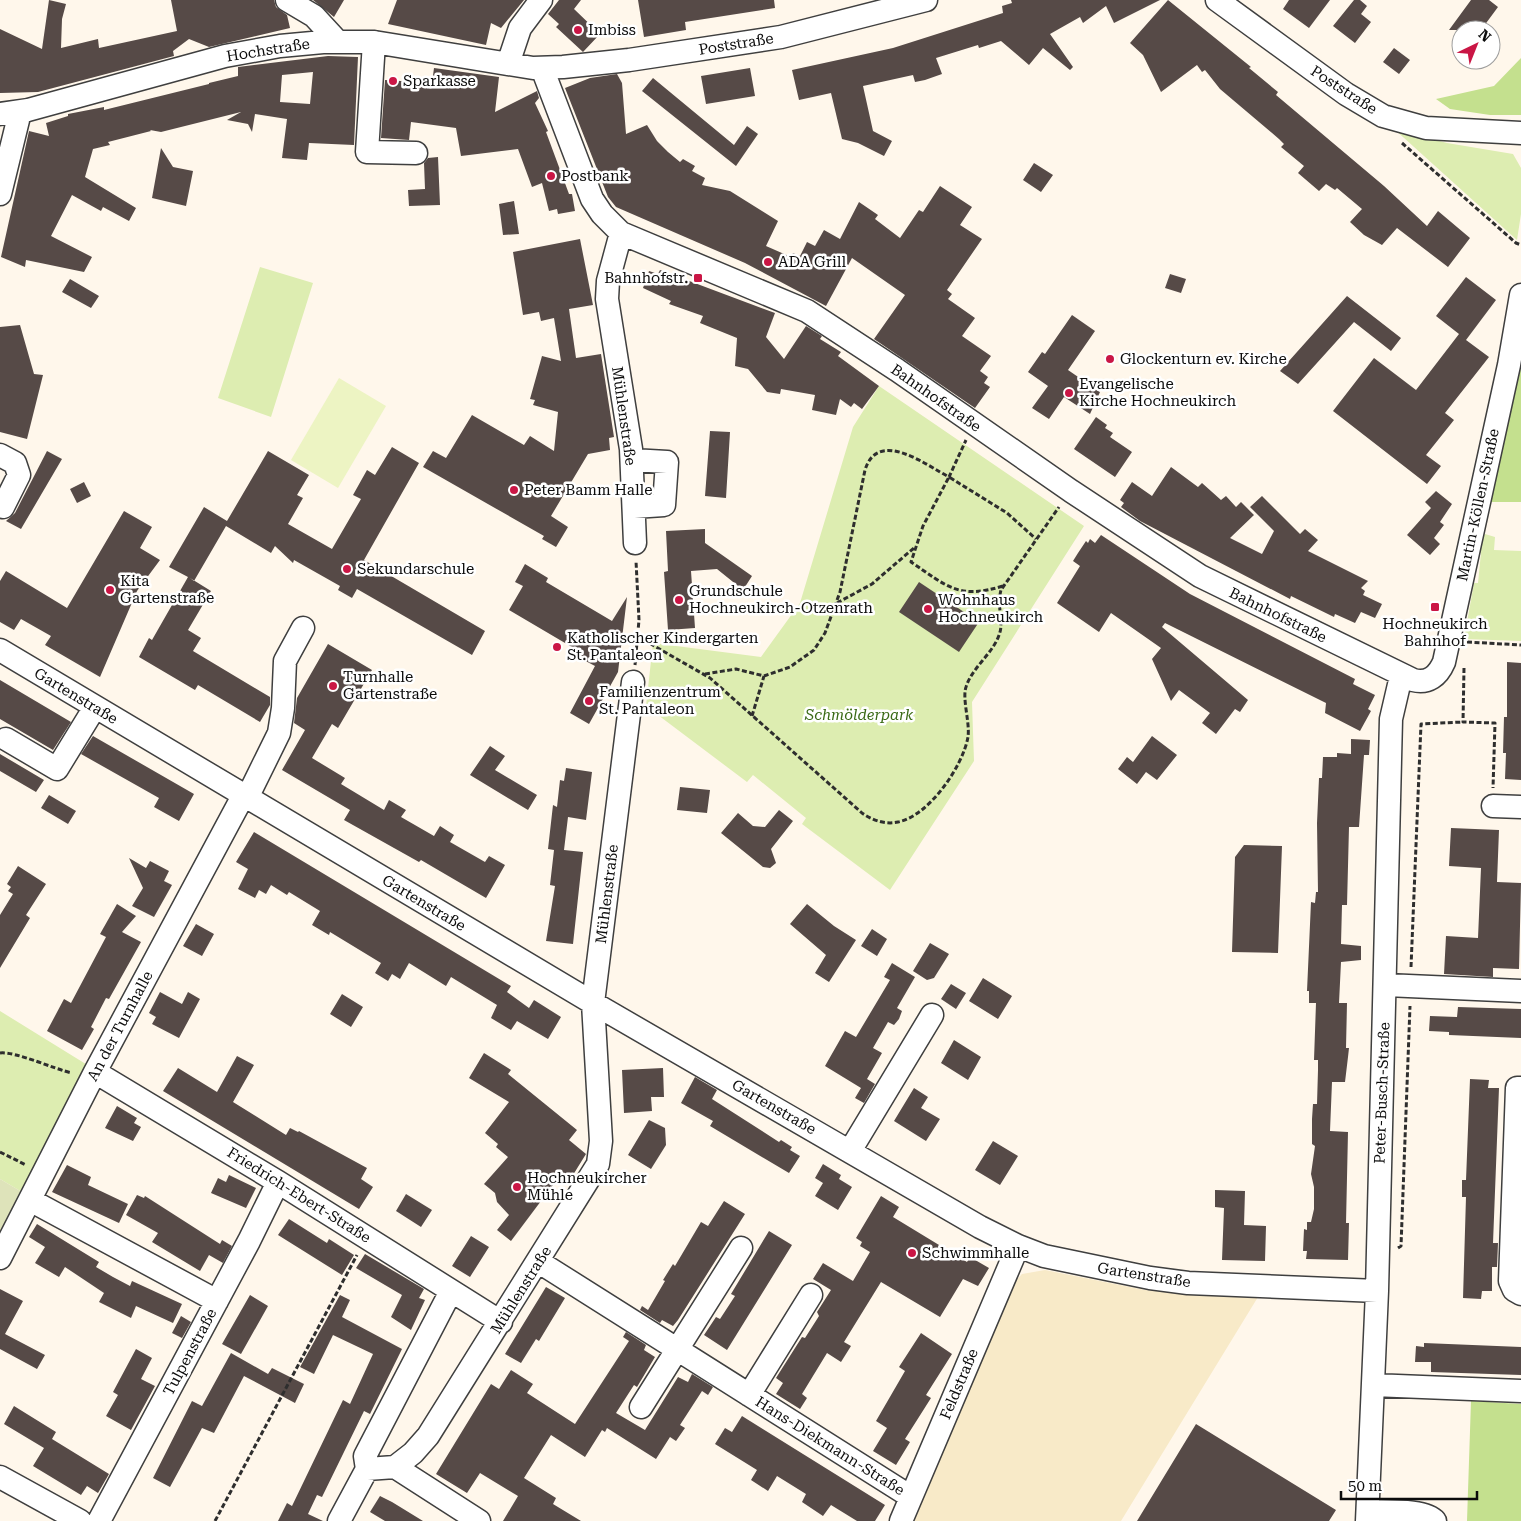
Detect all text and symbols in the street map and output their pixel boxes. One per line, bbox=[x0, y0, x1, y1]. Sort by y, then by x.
north arrow bbox=[1451, 20, 1501, 70]
place label: Imbiss bbox=[588, 21, 636, 39]
marker: Imbiss bbox=[572, 24, 584, 36]
text: N bbox=[1475, 26, 1494, 45]
street label: Poststraße bbox=[697, 29, 775, 59]
street label: Hochstraße bbox=[225, 35, 311, 65]
street label: Poststraße bbox=[1307, 62, 1381, 118]
place label: Sparkasse bbox=[403, 72, 476, 90]
marker: Sparkasse bbox=[387, 75, 399, 87]
place label: Postbank bbox=[561, 167, 629, 185]
marker: Postbank bbox=[545, 170, 557, 182]
place label: ADA Grill bbox=[778, 253, 846, 271]
marker: ADA Grill bbox=[762, 256, 774, 268]
place label: Bahnhofstr. bbox=[604, 269, 688, 287]
marker: Bahnhofstr. bbox=[692, 272, 704, 284]
place label: Glockenturn ev. Kirche bbox=[1120, 350, 1287, 368]
marker: Glockenturn ev. Kirche bbox=[1104, 353, 1116, 365]
street label: Bahnhofstraße bbox=[887, 360, 985, 436]
street label: Mühlenstraße bbox=[608, 365, 640, 467]
place label: Evangelische Kirche Hochneukirch bbox=[1079, 375, 1236, 410]
marker: Evangelische Kirche Hochneukirch bbox=[1063, 387, 1075, 399]
street label: Martin-Köllen-Straße bbox=[1453, 427, 1503, 583]
place label: Peter Bamm Halle bbox=[524, 481, 652, 499]
marker: Peter Bamm Halle bbox=[508, 484, 520, 496]
place label: Sekundarschule bbox=[357, 560, 474, 578]
marker: Sekundarschule bbox=[341, 563, 353, 575]
place label: Kita Gartenstraße bbox=[120, 572, 214, 607]
place label: Grundschule Hochneukirch-Otzenrath bbox=[689, 582, 873, 617]
marker: Kita Gartenstraße bbox=[104, 584, 116, 596]
street label: Bahnhofstraße bbox=[1226, 584, 1330, 646]
place label: Wohnhaus Hochneukirch bbox=[938, 591, 1044, 626]
marker: Grundschule Hochneukirch-Otzenrath bbox=[673, 594, 685, 606]
marker: Hochneukirch Bahnhof bbox=[1429, 601, 1441, 613]
marker: Wohnhaus Hochneukirch bbox=[922, 603, 934, 615]
place label: Hochneukirch Bahnhof bbox=[1382, 615, 1488, 650]
place label: Katholischer Kindergarten St. Pantaleon bbox=[567, 629, 759, 664]
marker: Katholischer Kindergarten St. Pantaleon bbox=[551, 641, 563, 653]
street label: Gartenstraße bbox=[31, 664, 121, 728]
place label: Turnhalle Gartenstraße bbox=[343, 668, 437, 703]
marker: Turnhalle Gartenstraße bbox=[327, 680, 339, 692]
place label: Familienzentrum St. Pantaleon bbox=[599, 683, 721, 718]
marker: Familienzentrum St. Pantaleon bbox=[583, 695, 595, 707]
park label: Schmölderpark bbox=[804, 706, 914, 724]
street label: Mühlenstraße bbox=[592, 843, 622, 945]
street label: Gartenstraße bbox=[379, 871, 469, 935]
street label: An der Turnhalle bbox=[83, 968, 157, 1084]
street label: Peter-Busch-Straße bbox=[1371, 1022, 1393, 1164]
street label: Gartenstraße bbox=[729, 1076, 819, 1138]
street label: Friedrich-Ebert-Straße bbox=[224, 1143, 374, 1247]
place label: Hochneukircher Mühle bbox=[527, 1169, 647, 1204]
marker: Hochneukircher Mühle bbox=[511, 1181, 523, 1193]
street label: Mühlenstraße bbox=[487, 1243, 555, 1337]
place label: Schwimmhalle bbox=[922, 1244, 1029, 1262]
marker: Schwimmhalle bbox=[906, 1247, 918, 1259]
street label: Gartenstraße bbox=[1096, 1259, 1192, 1291]
street label: Tulpenstraße bbox=[160, 1305, 220, 1399]
street label: Feldstraße bbox=[936, 1346, 982, 1422]
street label: Hans-Diekmann-Straße bbox=[752, 1393, 908, 1499]
scale bar bbox=[1341, 1468, 1477, 1500]
text: 50 m bbox=[1348, 1477, 1383, 1495]

